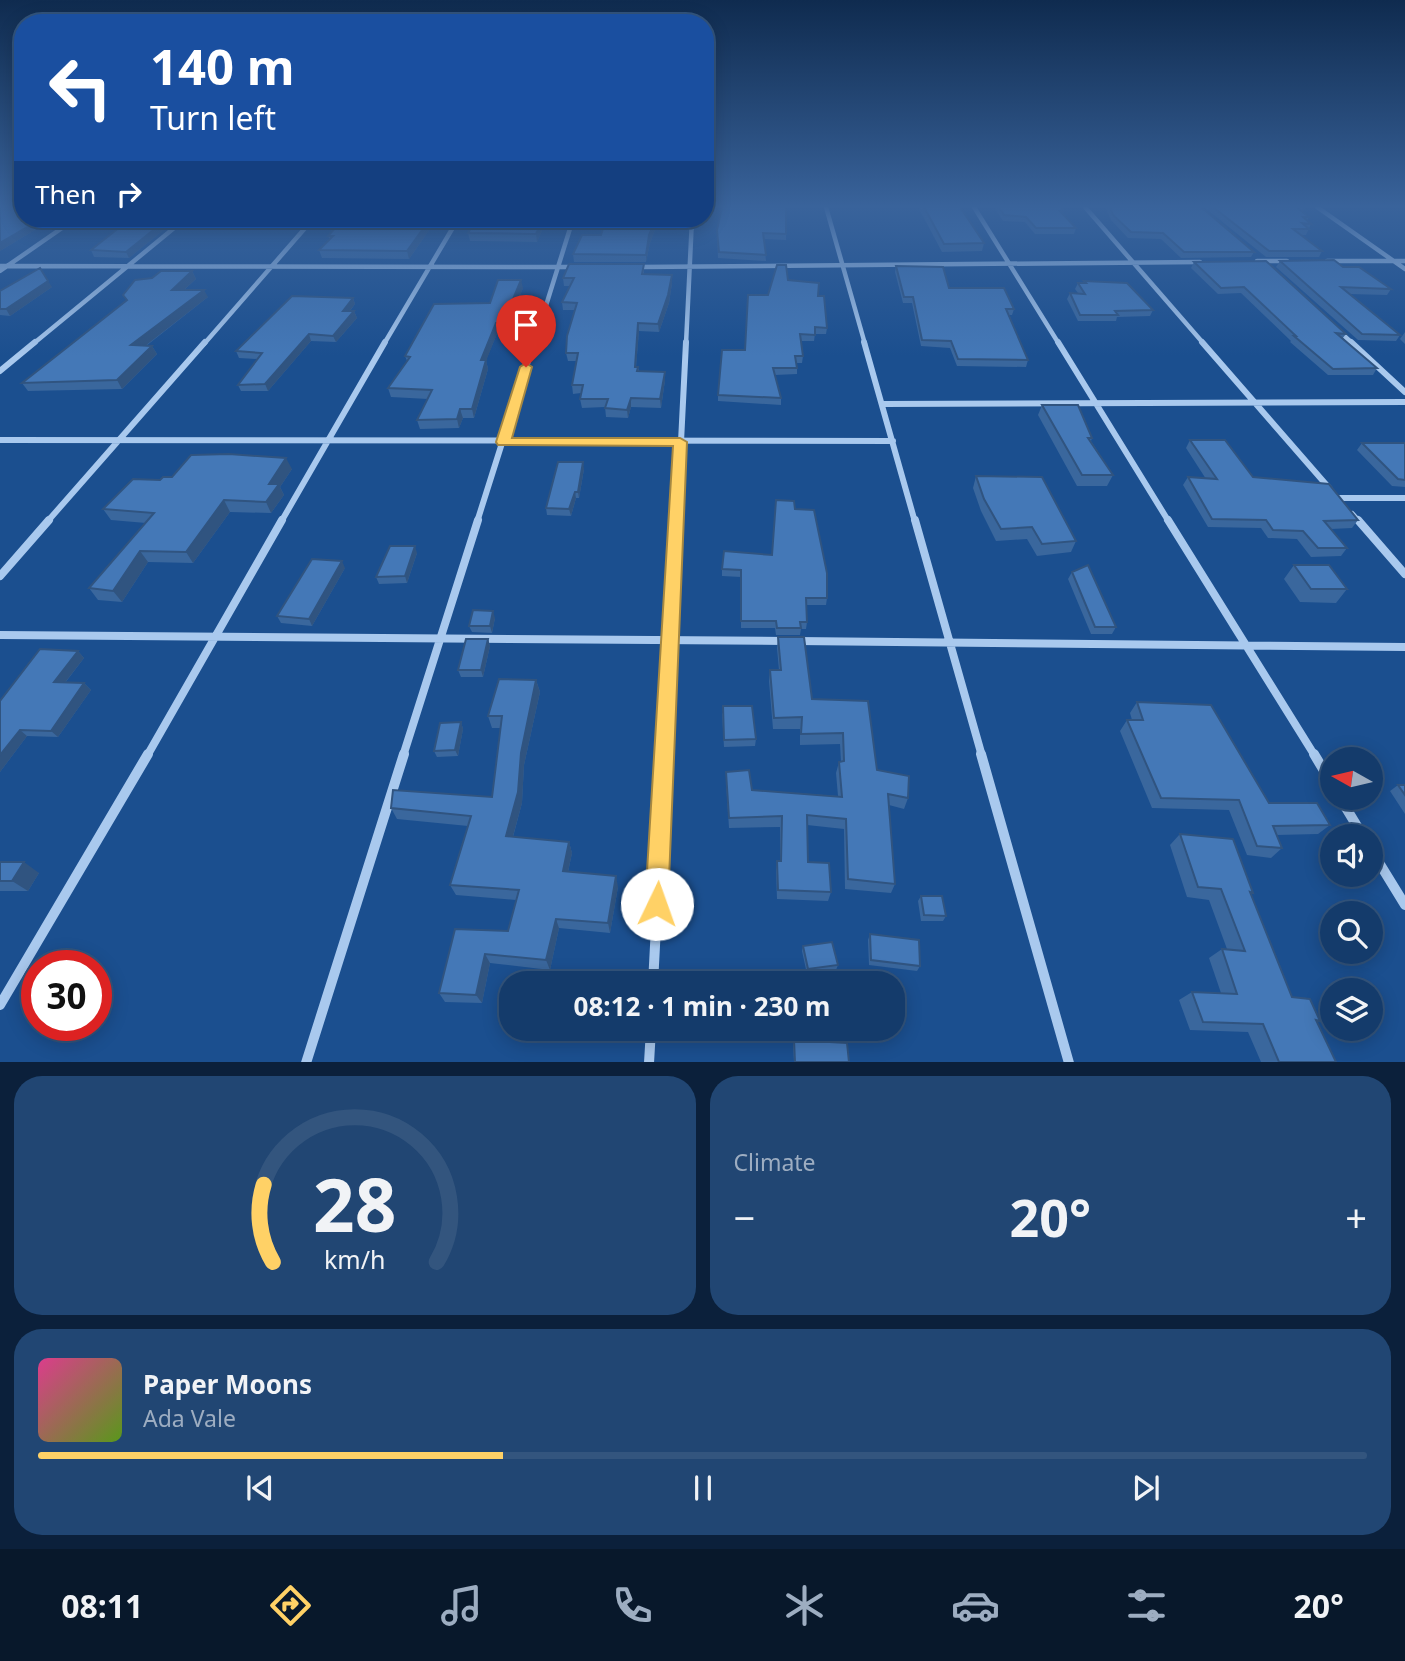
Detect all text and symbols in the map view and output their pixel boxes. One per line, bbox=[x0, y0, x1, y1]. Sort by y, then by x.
text: 140 m bbox=[150, 33, 295, 99]
icon: left bbox=[35, 42, 126, 133]
text: Turn left bbox=[150, 96, 276, 139]
icon: right bbox=[110, 175, 148, 213]
text: Then bbox=[35, 176, 96, 212]
pin bbox=[496, 295, 556, 367]
icon: arrive bbox=[507, 306, 545, 344]
north arrow bbox=[1320, 747, 1382, 810]
map controls bbox=[1320, 747, 1383, 1041]
button: sound bbox=[1320, 824, 1383, 887]
position arrow bbox=[620, 867, 694, 941]
button: search bbox=[1320, 901, 1383, 964]
speed limit sign: 30 bbox=[21, 950, 112, 1041]
button: layers bbox=[1320, 978, 1383, 1041]
text: 08:12 · 1 min · 230 m bbox=[574, 988, 830, 1024]
text: Climate bbox=[734, 1146, 816, 1178]
text: 28 bbox=[313, 1154, 396, 1253]
text: 20° bbox=[1009, 1181, 1091, 1252]
text: − bbox=[734, 1191, 755, 1243]
text: + bbox=[1345, 1191, 1367, 1243]
text: km/h bbox=[324, 1241, 386, 1275]
text: Paper Moons bbox=[143, 1366, 312, 1402]
text: Ada Vale bbox=[143, 1402, 236, 1434]
icon: previous bbox=[241, 1469, 279, 1507]
icon: pause bbox=[684, 1469, 722, 1507]
icon: next bbox=[1127, 1469, 1165, 1507]
icon: directions bbox=[266, 1581, 315, 1630]
icon: music bbox=[437, 1581, 486, 1630]
icon: phone bbox=[608, 1581, 657, 1630]
icon: climate bbox=[780, 1581, 829, 1630]
icon: car bbox=[951, 1581, 1000, 1630]
icon: filters bbox=[1122, 1581, 1171, 1630]
text: 08:11 bbox=[61, 1584, 143, 1627]
text: 20° bbox=[1294, 1584, 1344, 1627]

